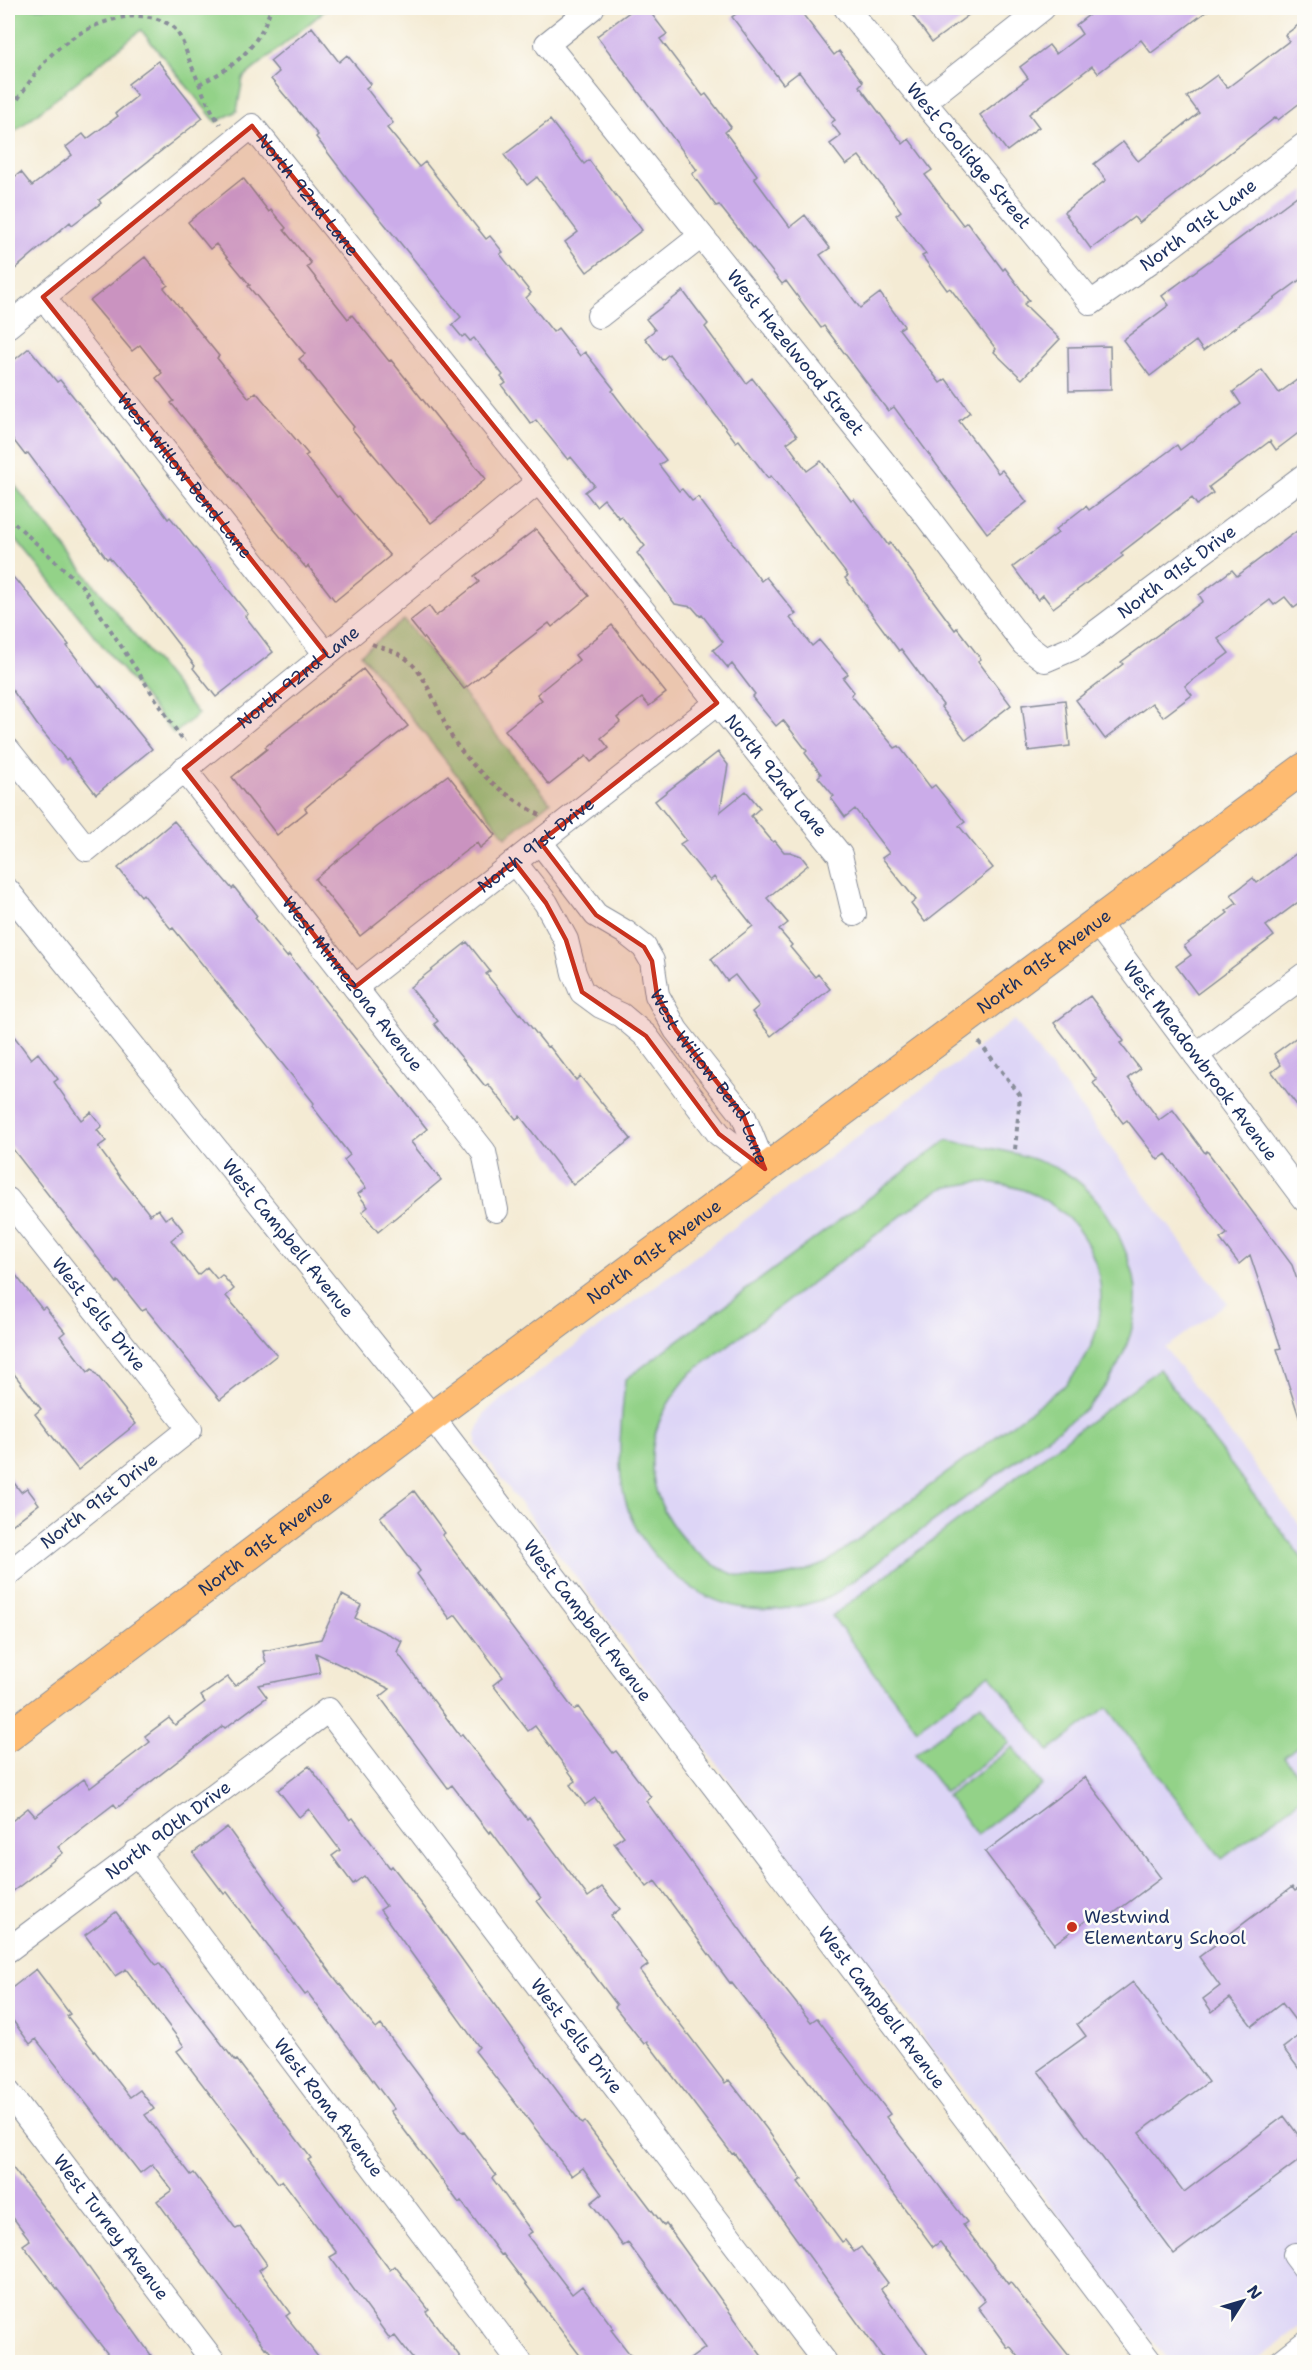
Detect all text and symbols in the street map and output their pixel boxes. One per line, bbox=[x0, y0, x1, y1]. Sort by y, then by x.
street label: West Coolidge Street bbox=[901, 78, 1037, 234]
street label: North 92nd Lane bbox=[251, 128, 364, 261]
street label: North 91st Lane bbox=[1135, 173, 1262, 277]
street label: West Hazelwood Street bbox=[721, 265, 870, 441]
street label: West Willow Bend Lane bbox=[111, 388, 258, 564]
street label: North 91st Drive bbox=[1112, 519, 1241, 624]
street label: North 92nd Lane bbox=[232, 620, 365, 734]
street label: North 92nd Lane bbox=[719, 709, 833, 842]
street label: North 91st Drive bbox=[472, 792, 600, 899]
street label: West Minnezona Avenue bbox=[276, 891, 428, 1076]
street label: North 91st Avenue bbox=[972, 904, 1116, 1020]
street label: West Meadowbrook Avenue bbox=[1117, 956, 1283, 1166]
street label: West Willow Bend Lane bbox=[644, 985, 774, 1168]
street label: West Campbell Avenue bbox=[216, 1154, 359, 1323]
street label: North 91st Avenue bbox=[582, 1194, 726, 1310]
street label: West Sells Drive bbox=[46, 1252, 151, 1376]
street label: North 91st Drive bbox=[35, 1448, 163, 1554]
street label: North 91st Avenue bbox=[193, 1485, 337, 1601]
street label: West Campbell Avenue bbox=[518, 1535, 657, 1707]
street label: North 90th Drive bbox=[100, 1775, 236, 1885]
place label: Westwind Elementary School bbox=[1084, 1905, 1247, 1950]
marker: Westwind Elementary School bbox=[1065, 1920, 1079, 1934]
street label: West Campbell Avenue bbox=[813, 1921, 951, 2094]
street label: West Sells Drive bbox=[525, 1974, 628, 2099]
street label: West Roma Avenue bbox=[268, 2033, 389, 2182]
street label: West Turney Avenue bbox=[48, 2149, 174, 2305]
north arrow bbox=[1213, 2271, 1273, 2331]
text: N bbox=[1242, 2281, 1267, 2304]

